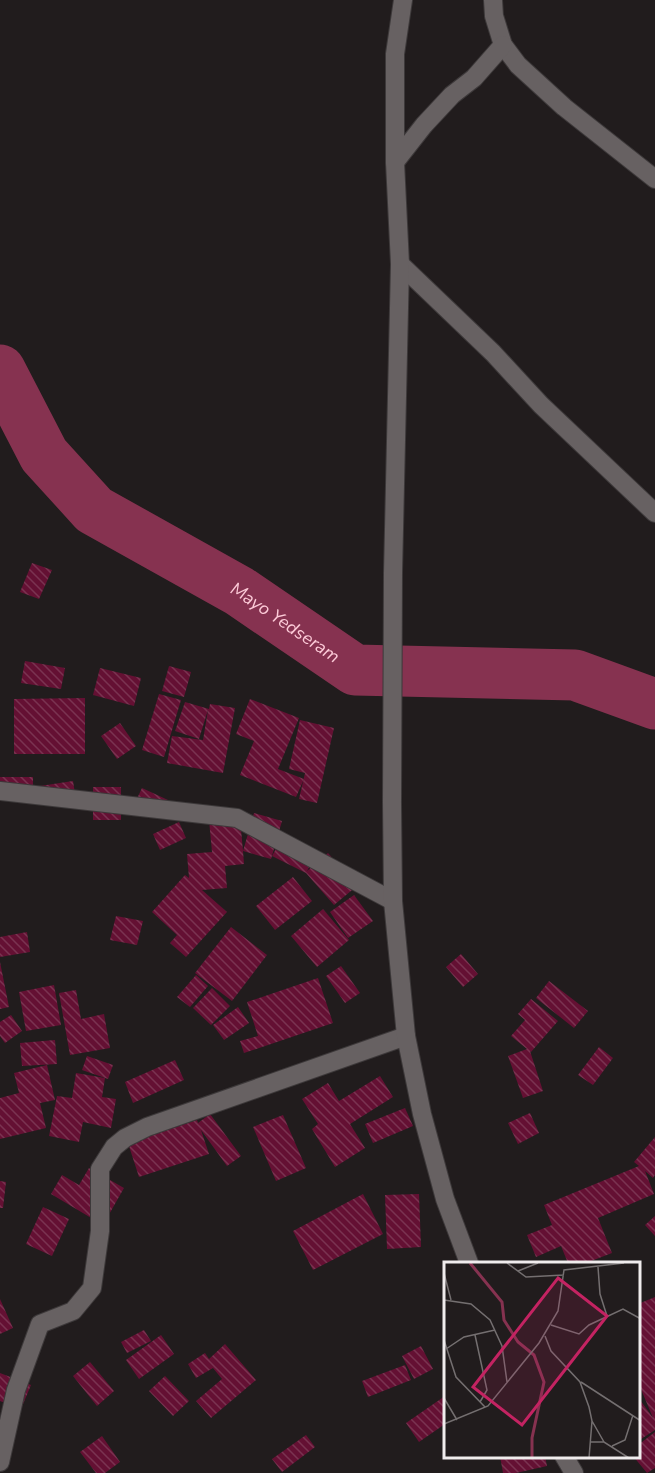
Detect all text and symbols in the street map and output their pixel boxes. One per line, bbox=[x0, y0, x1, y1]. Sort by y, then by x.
water label: Mayo Yedseram bbox=[226, 577, 345, 668]
inset map bbox=[444, 1262, 640, 1458]

